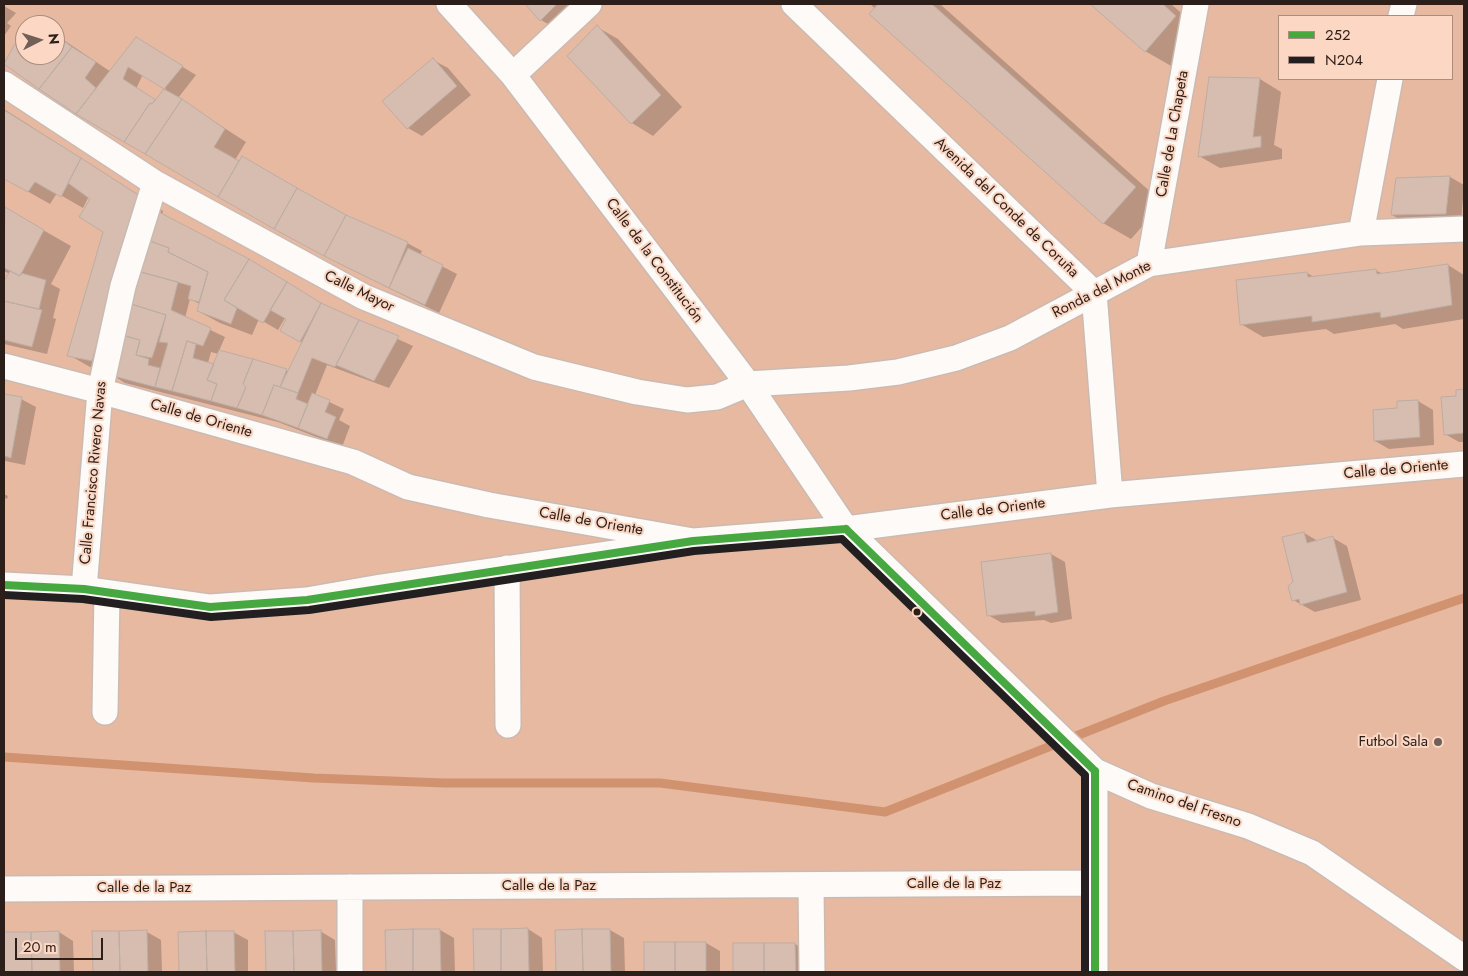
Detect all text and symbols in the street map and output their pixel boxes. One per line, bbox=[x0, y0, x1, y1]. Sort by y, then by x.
north arrow bbox=[15, 15, 65, 65]
legend bbox=[1278, 15, 1453, 80]
text: 252 bbox=[1325, 24, 1351, 46]
text: N bbox=[43, 32, 64, 45]
text: N204 bbox=[1325, 49, 1363, 71]
street label: Calle de La Chapeta bbox=[1153, 69, 1193, 199]
street label: Avenida del Conde de Coruña bbox=[930, 134, 1082, 282]
street label: Calle de la Constitución bbox=[601, 195, 707, 327]
street label: Ronda del Monte bbox=[1050, 257, 1154, 323]
street label: Calle Mayor bbox=[321, 267, 397, 317]
street label: Calle Francisco Rivero Navas bbox=[77, 381, 111, 565]
street label: Calle de Oriente bbox=[148, 396, 254, 442]
street label: Calle de Oriente bbox=[1343, 456, 1449, 484]
street label: Calle de Oriente bbox=[940, 495, 1046, 525]
street label: Calle de Oriente bbox=[538, 504, 644, 540]
unlabelled marker bbox=[912, 607, 922, 617]
place label: Futbol Sala bbox=[1359, 733, 1428, 751]
marker: Futbol Sala bbox=[1432, 736, 1444, 748]
street label: Camino del Fresno bbox=[1124, 776, 1244, 832]
street label: Calle de la Paz bbox=[907, 875, 1001, 893]
street label: Calle de la Paz bbox=[502, 877, 596, 895]
street label: Calle de la Paz bbox=[97, 879, 191, 897]
scale bar bbox=[18, 928, 105, 960]
text: 20 m bbox=[23, 936, 57, 958]

